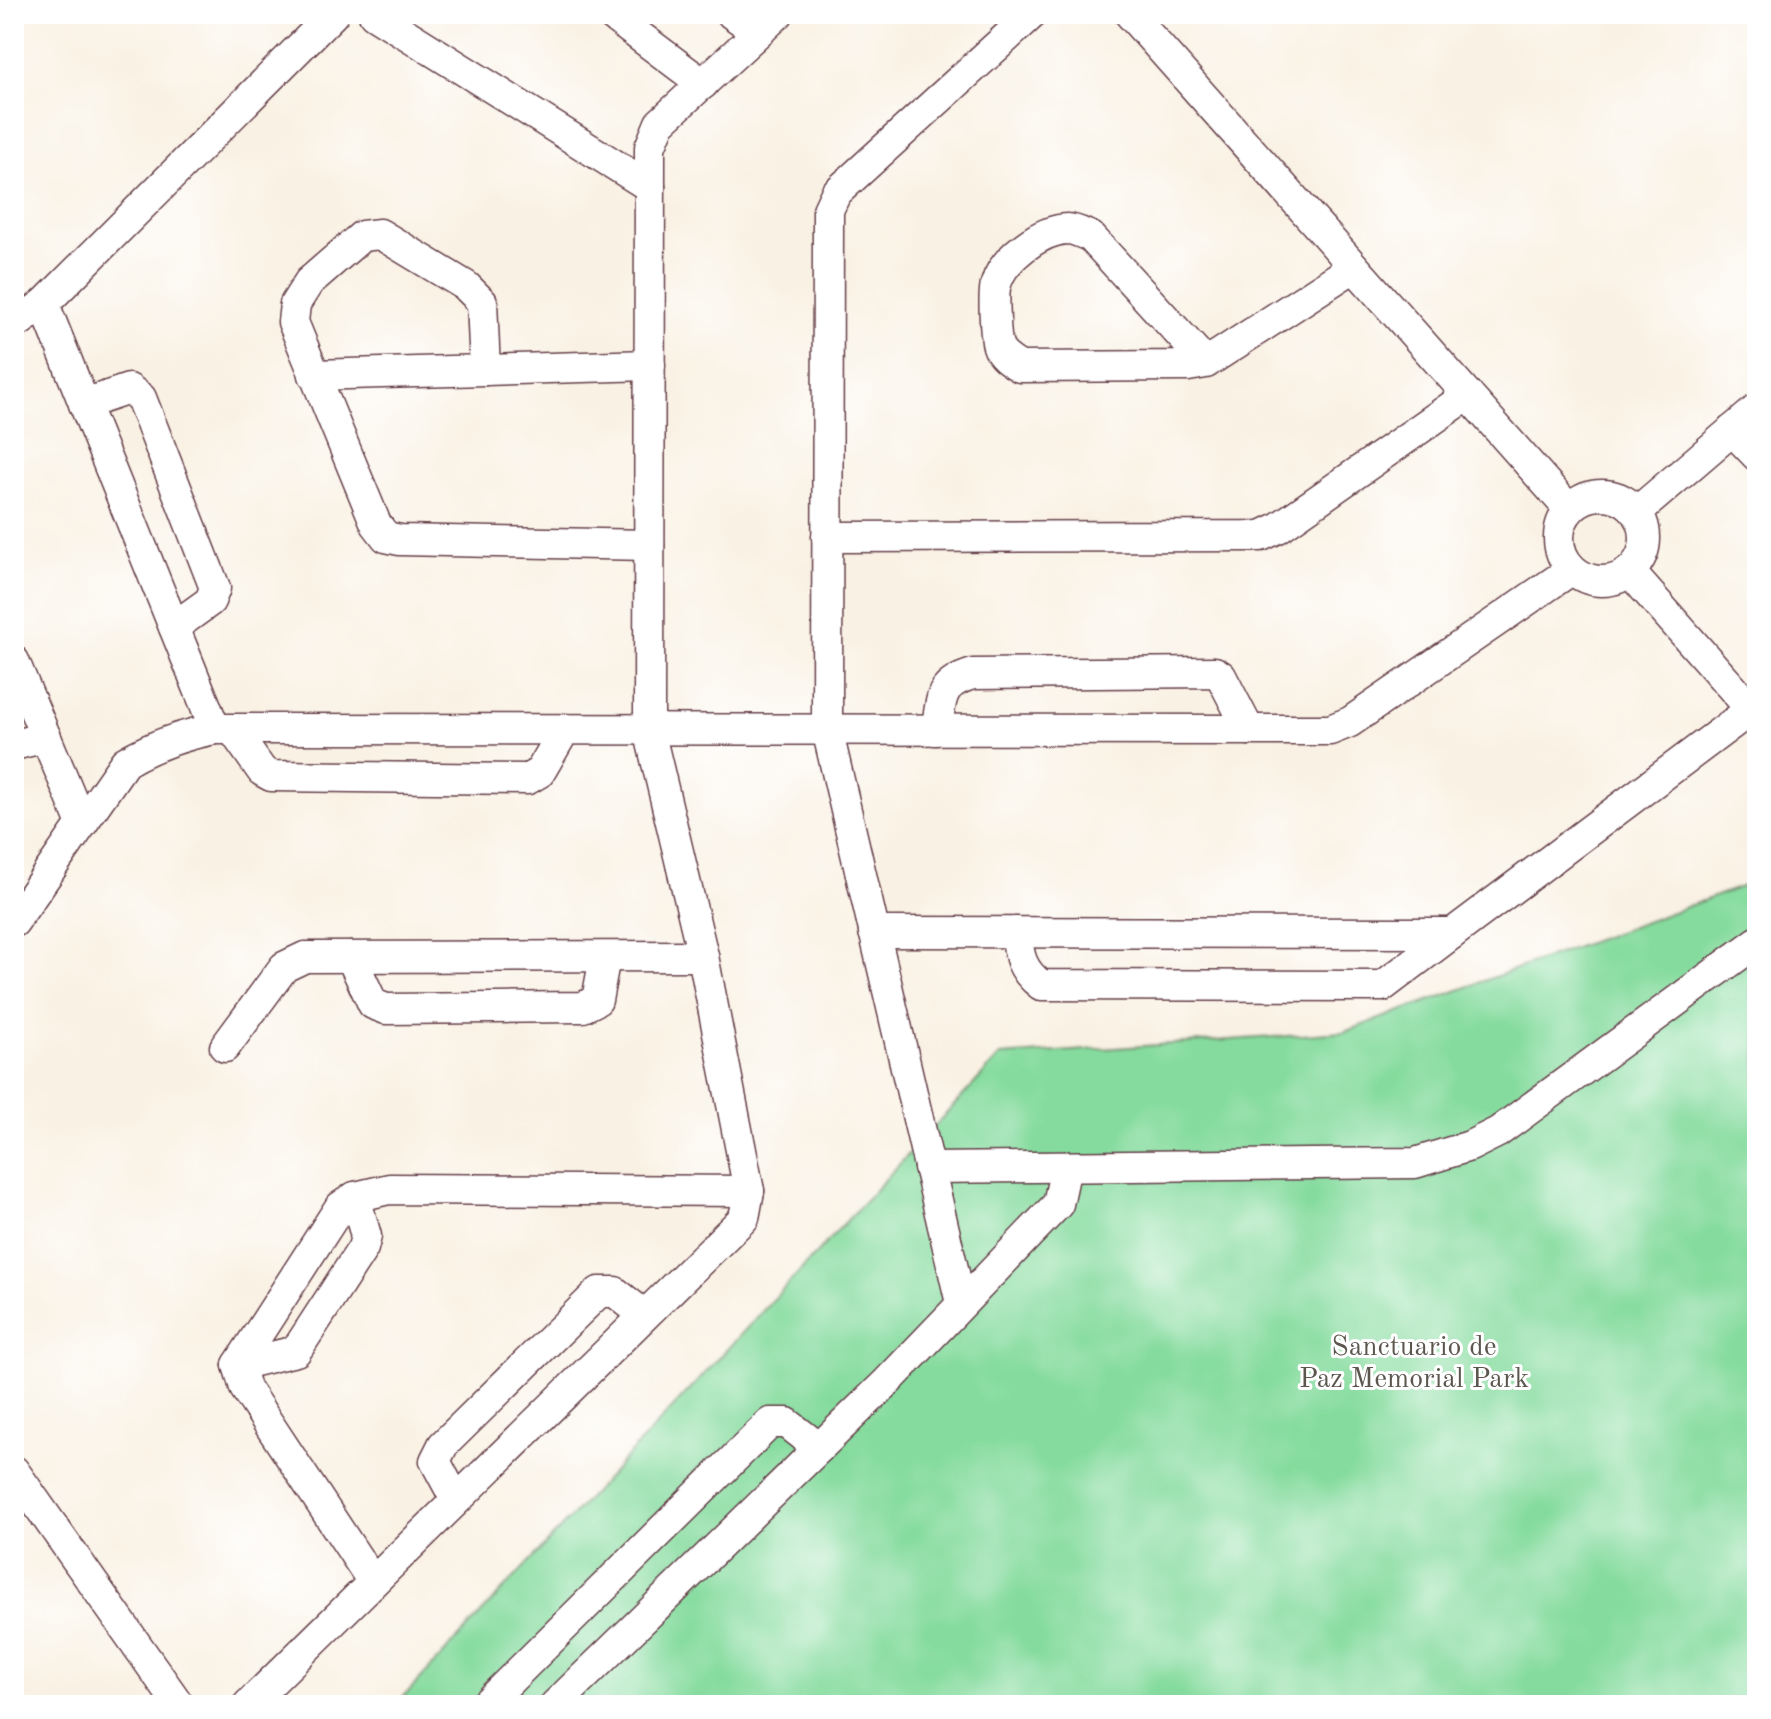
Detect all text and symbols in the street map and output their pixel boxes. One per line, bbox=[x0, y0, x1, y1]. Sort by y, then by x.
park label: Sanctuario de Paz Memorial Park bbox=[1299, 1334, 1529, 1394]

